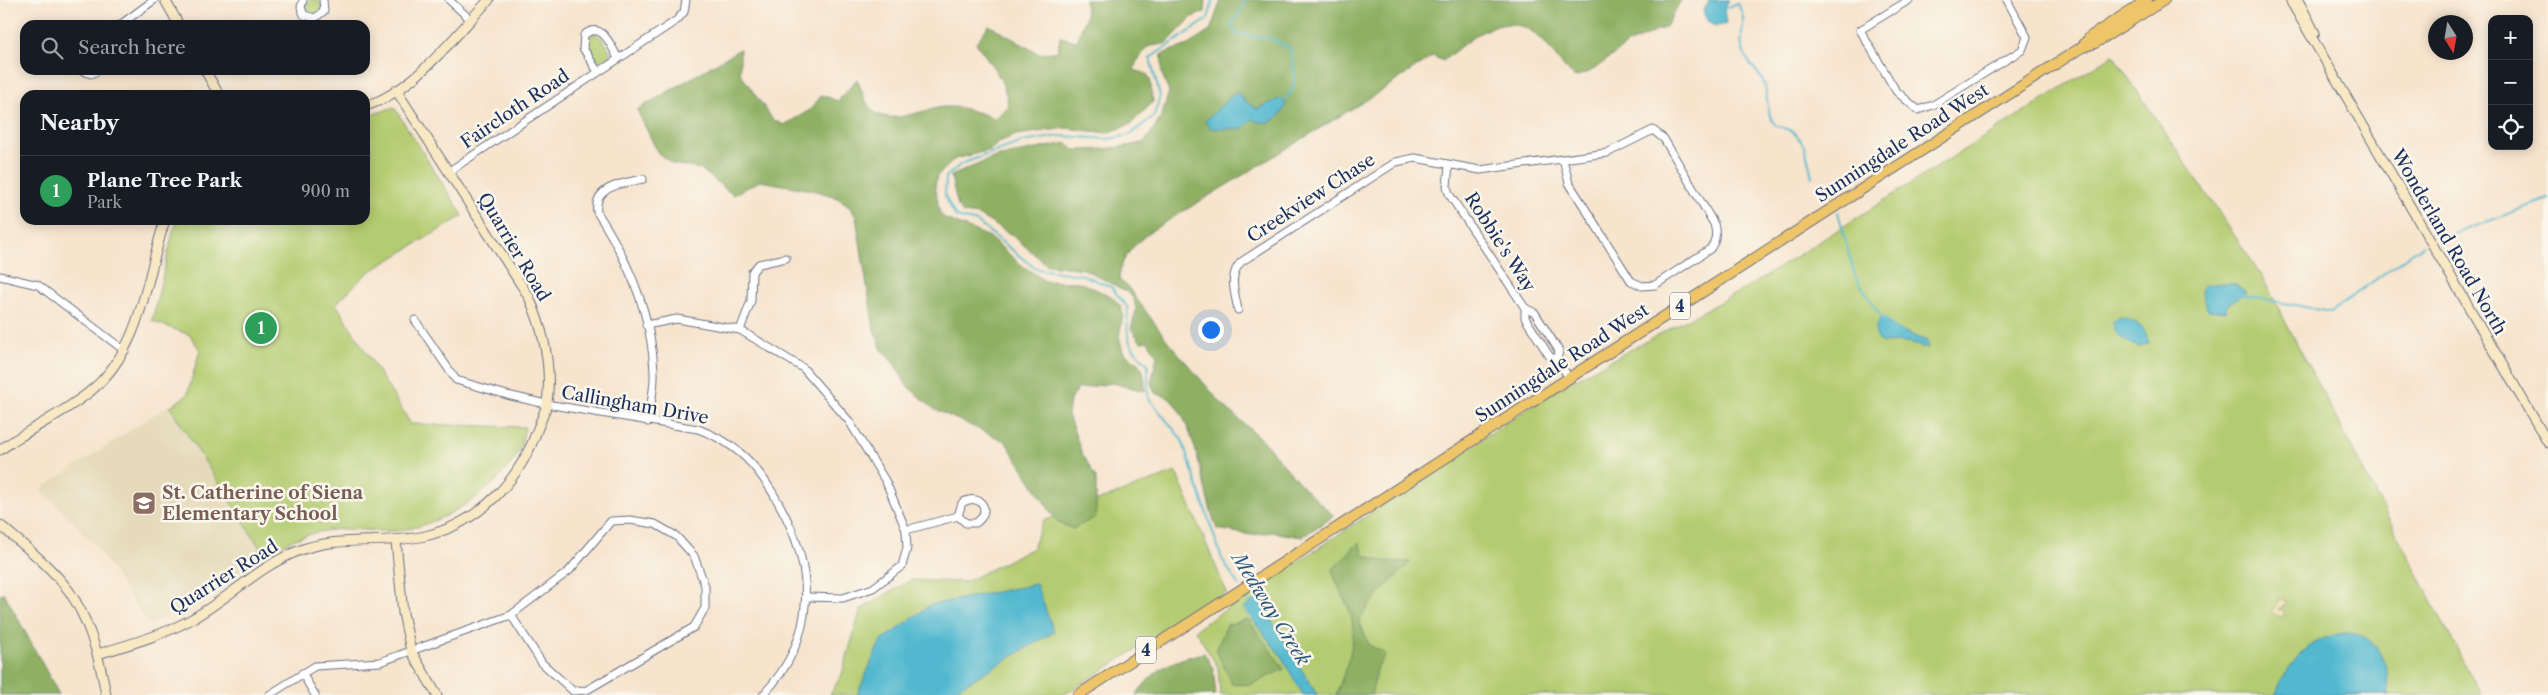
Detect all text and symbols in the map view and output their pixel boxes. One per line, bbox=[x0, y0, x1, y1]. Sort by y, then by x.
north arrow bbox=[2428, 15, 2473, 60]
map controls bbox=[2488, 15, 2533, 150]
button: + bbox=[2488, 15, 2533, 60]
search box bbox=[20, 20, 370, 75]
icon: search bbox=[38, 34, 66, 62]
text: Search here bbox=[78, 36, 186, 59]
button: − bbox=[2488, 60, 2533, 105]
street label: Faircloth Road bbox=[457, 65, 573, 153]
street label: Sunningdale Road West bbox=[1811, 78, 1993, 207]
button: locate bbox=[2488, 105, 2533, 150]
text: Nearby bbox=[40, 110, 119, 135]
street label: Wonderland Road North bbox=[2386, 144, 2511, 339]
street label: Creekview Chase bbox=[1243, 148, 1379, 248]
text: Plane Tree Park bbox=[87, 169, 242, 192]
text: 1 bbox=[52, 181, 60, 201]
text: 900 m bbox=[301, 181, 350, 201]
street label: Robbie's Way bbox=[1460, 188, 1541, 297]
street label: Quarrier Road bbox=[473, 189, 555, 305]
text: Park bbox=[87, 192, 122, 212]
road number: 4 bbox=[1670, 292, 1690, 320]
street label: Sunningdale Road West bbox=[1471, 298, 1653, 427]
pin: 1 bbox=[245, 309, 277, 347]
your location bbox=[1198, 317, 1224, 343]
street label: Callingham Drive bbox=[560, 381, 710, 429]
place label: St. Catherine of Siena Elementary School bbox=[162, 482, 364, 525]
school or university icon: St. Catherine of Siena Elementary School bbox=[131, 490, 157, 516]
street label: Quarrier Road bbox=[166, 535, 282, 619]
water label: Medway Creek bbox=[1226, 546, 1315, 670]
road number: 4 bbox=[1136, 636, 1156, 664]

